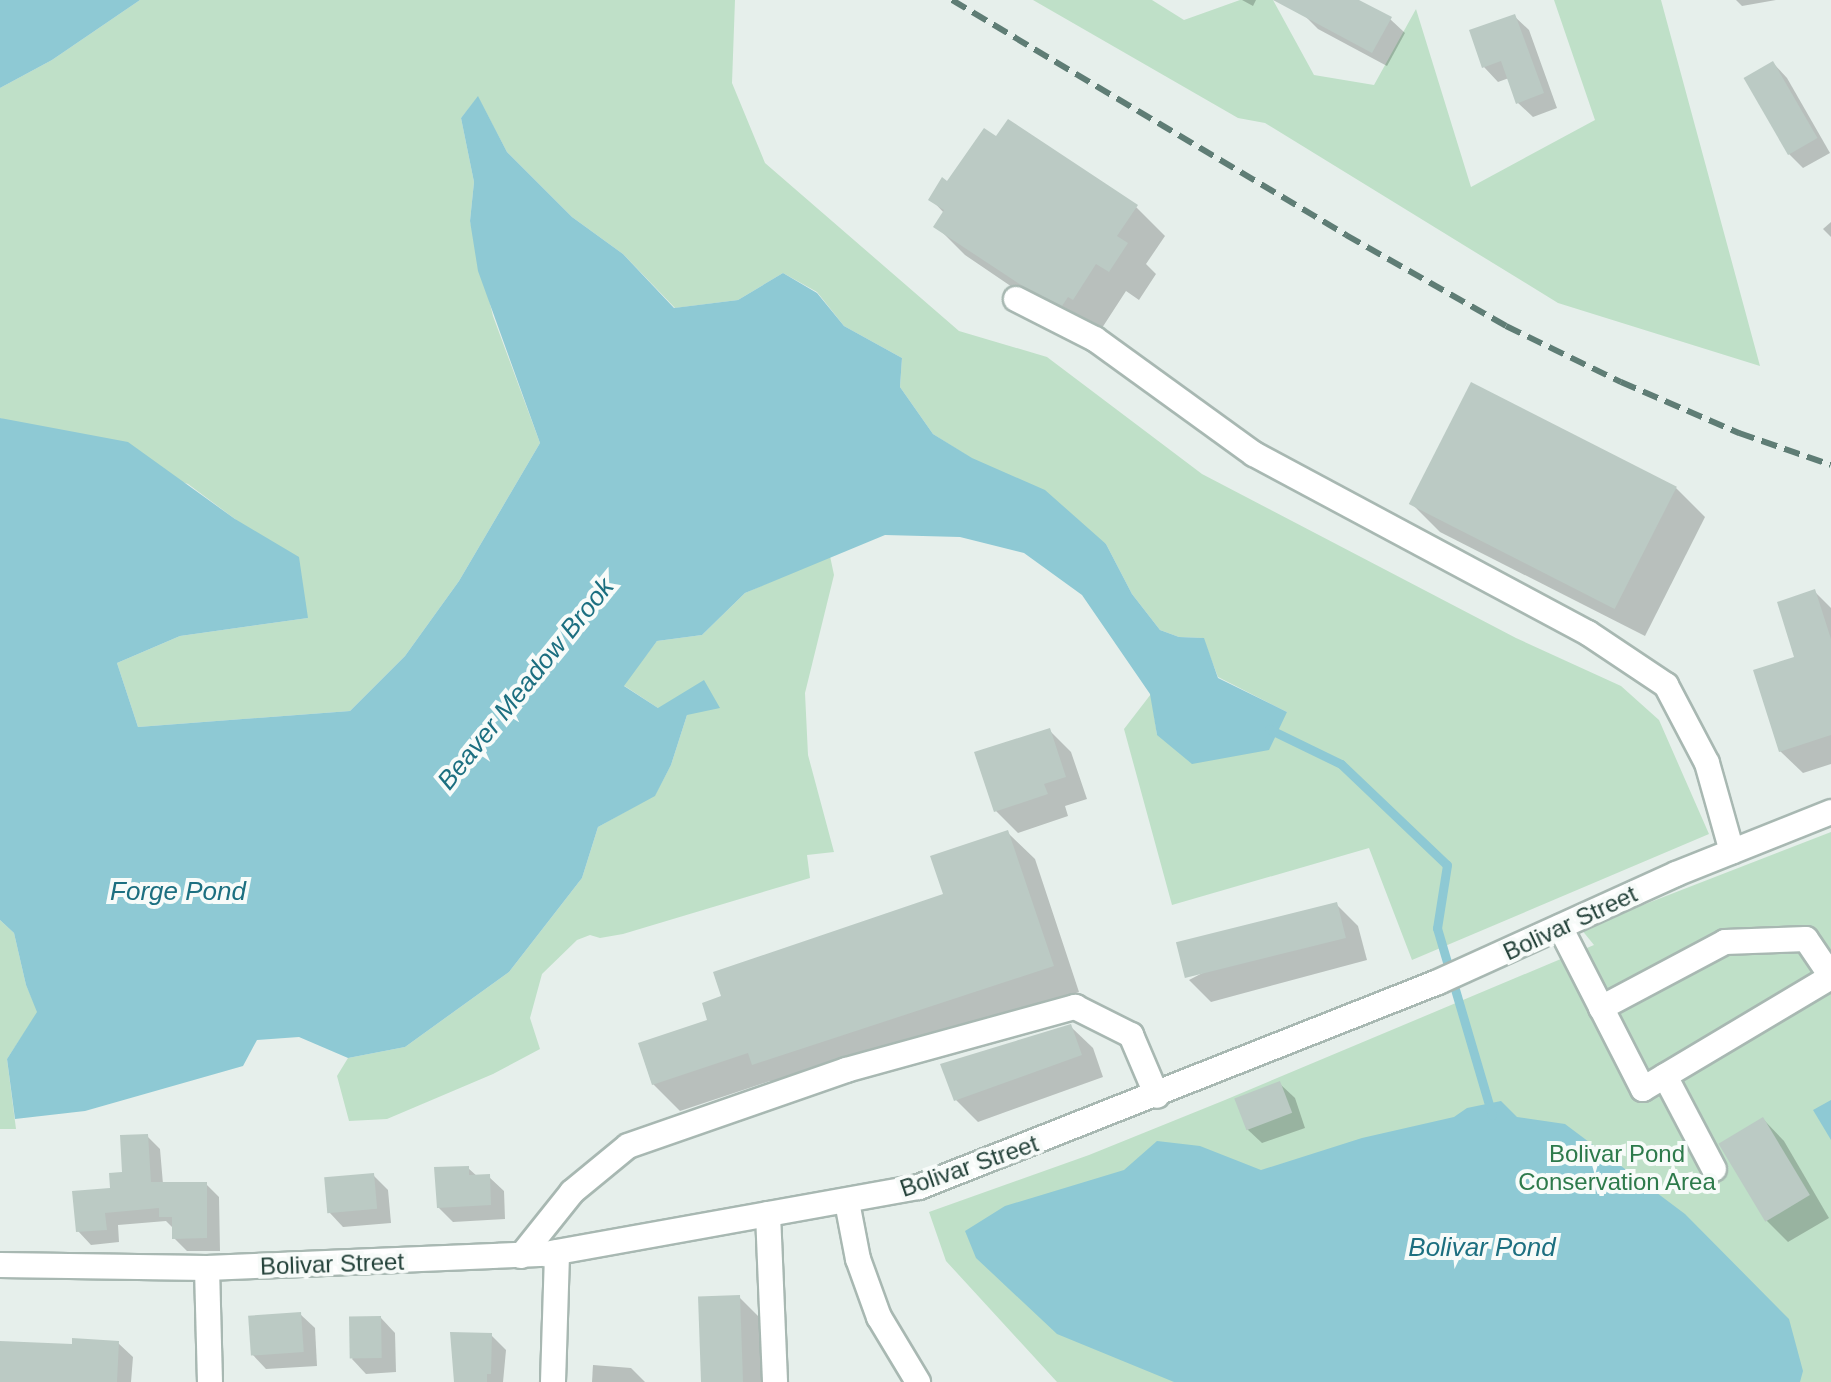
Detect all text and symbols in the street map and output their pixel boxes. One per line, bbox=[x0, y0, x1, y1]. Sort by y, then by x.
water label: Beaver Meadow Brook bbox=[431, 572, 621, 796]
water label: Forge Pond bbox=[110, 876, 246, 908]
street label: Bolivar Street bbox=[1499, 880, 1641, 966]
street label: Bolivar Street bbox=[896, 1129, 1042, 1203]
park label: Bolivar Pond Conservation Area bbox=[1518, 1140, 1716, 1196]
water label: Bolivar Pond bbox=[1408, 1232, 1556, 1264]
street label: Bolivar Street bbox=[260, 1247, 404, 1281]

